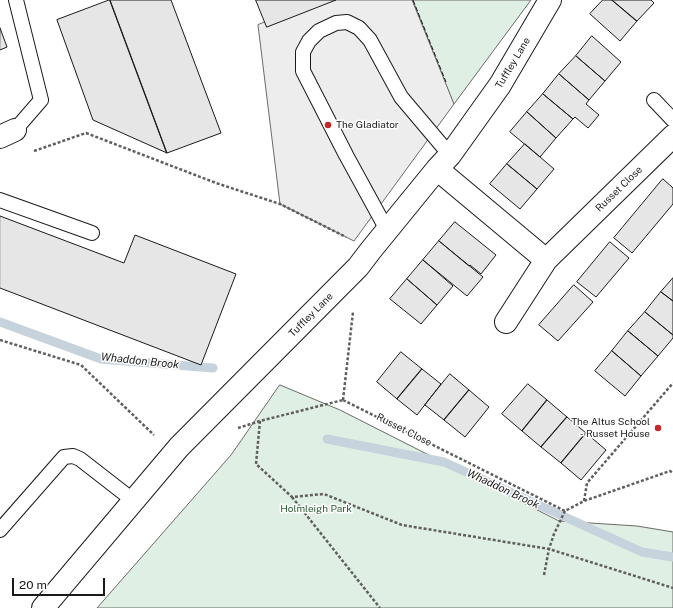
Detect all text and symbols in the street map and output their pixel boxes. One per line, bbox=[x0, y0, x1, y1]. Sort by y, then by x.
street label: Tuffley Lane bbox=[493, 35, 533, 91]
place label: The Gladiator bbox=[336, 119, 399, 131]
marker: The Gladiator bbox=[323, 120, 333, 130]
street label: Russet Close bbox=[593, 164, 645, 214]
street label: Tuffley Lane bbox=[286, 290, 336, 340]
water label: Whaddon Brook bbox=[100, 350, 180, 372]
street label: Russet Close bbox=[374, 411, 434, 449]
place label: The Altus School - Russet House bbox=[571, 416, 650, 440]
marker: The Altus School - Russet House bbox=[653, 423, 663, 433]
water label: Whaddon Brook bbox=[465, 466, 541, 512]
park label: Holmleigh Park bbox=[280, 503, 352, 515]
scale bar bbox=[14, 570, 107, 596]
text: 20 m bbox=[19, 578, 47, 592]

